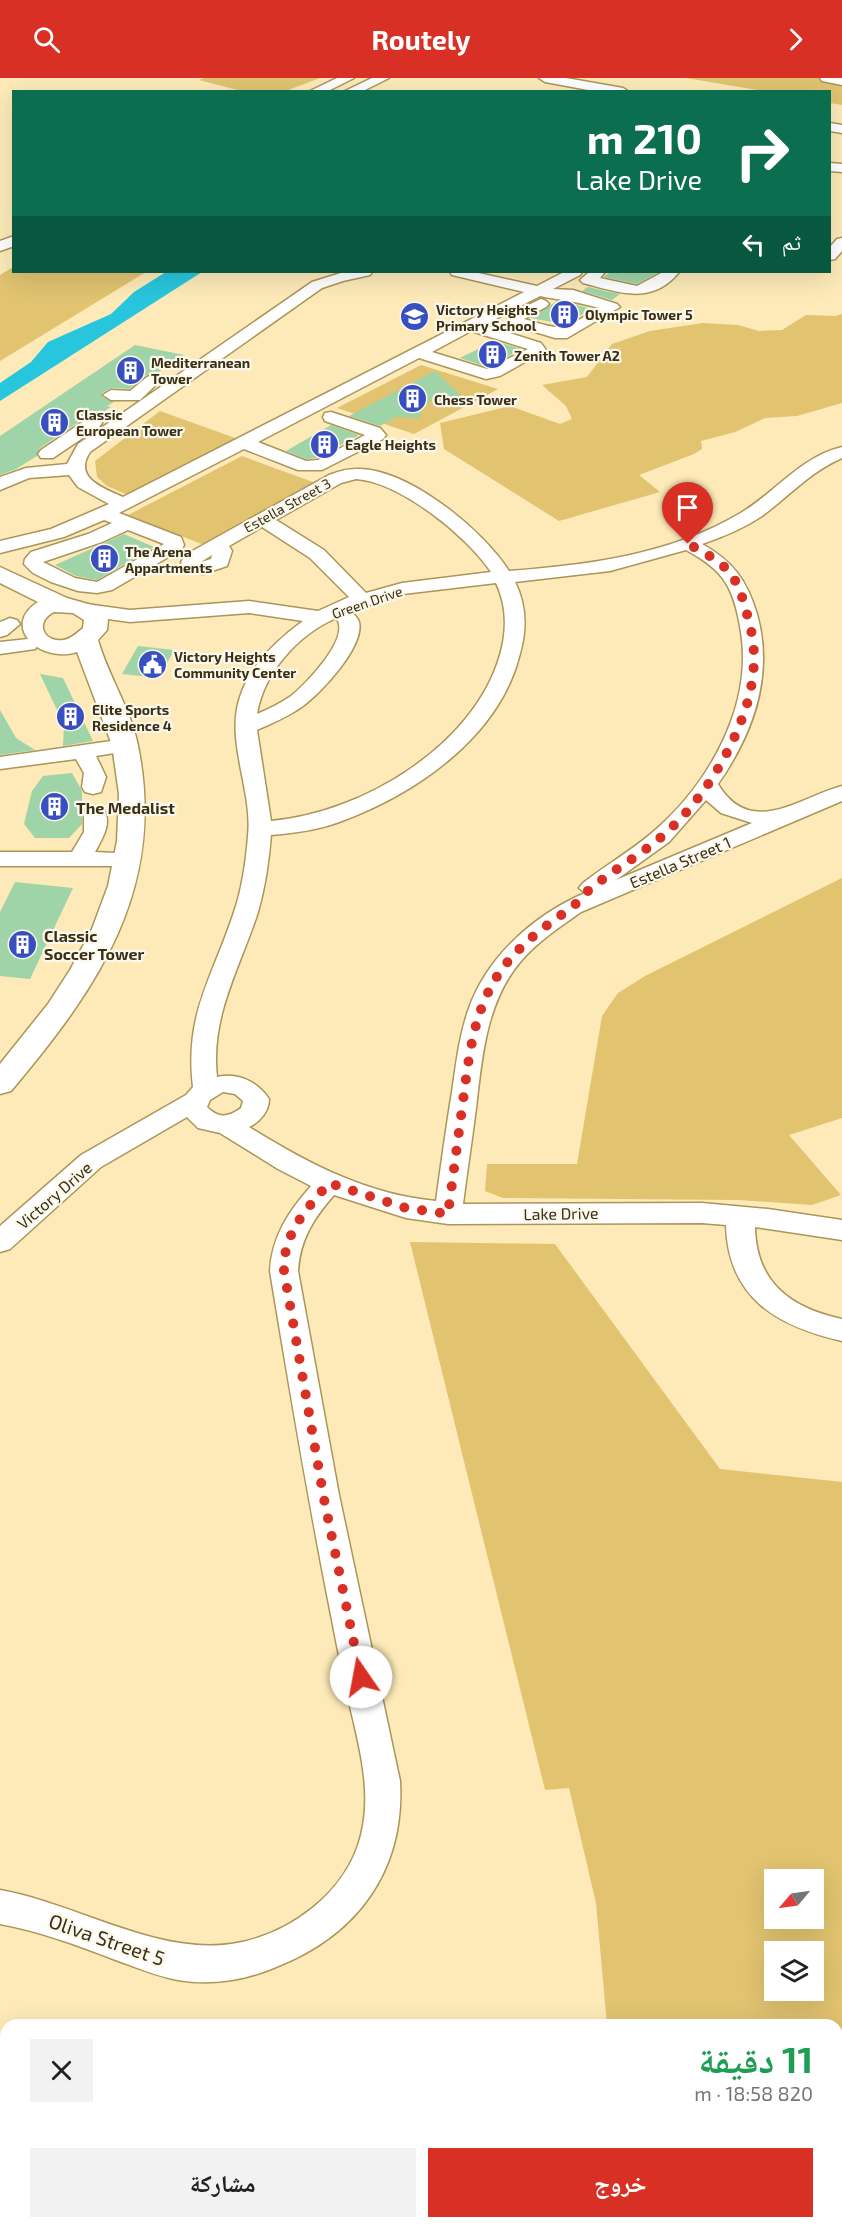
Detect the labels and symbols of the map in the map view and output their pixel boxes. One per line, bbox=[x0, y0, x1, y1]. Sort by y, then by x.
building icon: Olympic Tower 5 bbox=[548, 298, 580, 330]
school or university icon: Victory Heights Primary School bbox=[399, 301, 431, 333]
place label: Victory Heights Primary School bbox=[436, 301, 538, 334]
place label: Olympic Tower 5 bbox=[585, 306, 693, 323]
building icon: Zenith Tower A2 bbox=[477, 339, 509, 371]
place label: Zenith Tower A2 bbox=[514, 347, 620, 364]
building icon: Mediterranean Tower bbox=[114, 354, 146, 386]
place label: Mediterranean Tower bbox=[151, 354, 250, 387]
building icon: Chess Tower bbox=[397, 383, 429, 415]
place label: Chess Tower bbox=[434, 391, 517, 408]
building icon: Classic European Tower bbox=[39, 406, 71, 438]
place label: Classic European Tower bbox=[76, 406, 183, 439]
building icon: Eagle Heights bbox=[308, 428, 340, 460]
place label: Eagle Heights bbox=[345, 436, 436, 453]
street label: Estella Street 3 bbox=[241, 474, 333, 536]
pin bbox=[662, 482, 713, 544]
building icon: The Arena Appartments bbox=[88, 543, 120, 575]
place label: The Arena Appartments bbox=[125, 543, 212, 576]
street label: Green Drive bbox=[329, 582, 405, 622]
public building icon: Victory Heights Community Center bbox=[137, 648, 169, 680]
place label: Victory Heights Community Center bbox=[174, 648, 296, 681]
building icon: Elite Sports Residence 4 bbox=[55, 701, 87, 733]
place label: Elite Sports Residence 4 bbox=[92, 701, 172, 734]
building icon: The Medalist bbox=[39, 791, 71, 823]
place label: The Medalist bbox=[76, 798, 175, 817]
street label: Estella Street 1 bbox=[627, 832, 733, 892]
place label: Classic Soccer Tower bbox=[44, 926, 144, 963]
building icon: Classic Soccer Tower bbox=[7, 928, 39, 960]
street label: Victory Drive bbox=[13, 1157, 95, 1233]
street label: Lake Drive bbox=[523, 1203, 599, 1223]
position arrow bbox=[329, 1645, 393, 1709]
north arrow bbox=[764, 1869, 824, 1929]
street label: Oliva Street 5 bbox=[46, 1908, 168, 1970]

